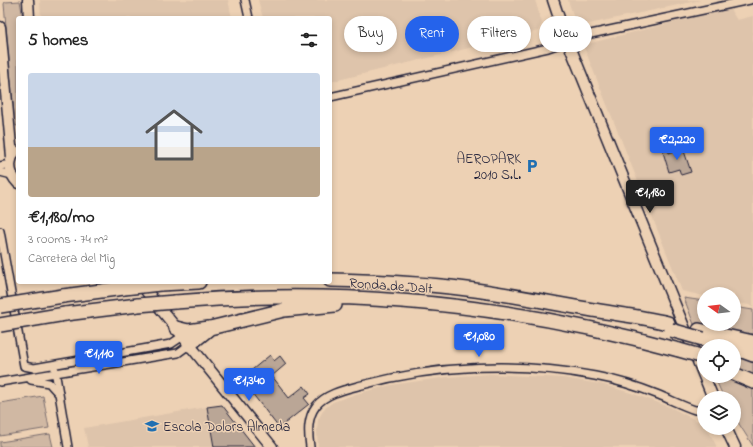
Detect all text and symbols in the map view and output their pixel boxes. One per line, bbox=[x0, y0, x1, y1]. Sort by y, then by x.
chip: Buy bbox=[344, 16, 397, 52]
chip: Rent bbox=[405, 16, 459, 52]
chip: Filters bbox=[467, 16, 531, 52]
chip: New bbox=[539, 16, 592, 52]
text: 5 homes bbox=[28, 28, 88, 53]
icon: filters bbox=[298, 29, 320, 51]
icon: home bbox=[138, 99, 210, 171]
pin: €2,220 bbox=[644, 127, 710, 161]
text: €2,220 bbox=[659, 130, 695, 149]
place label: AEROPARK 2010 S.L. bbox=[456, 149, 521, 186]
parking icon: AEROPARK 2010 S.L. bbox=[524, 158, 540, 174]
pin: €1,180 bbox=[617, 180, 683, 214]
text: €1,180 bbox=[635, 183, 665, 202]
text: €1,180/mo bbox=[28, 205, 95, 230]
text: 3 rooms · 74 m² bbox=[28, 230, 108, 249]
text: Carretera del Mig bbox=[28, 249, 115, 268]
street label: Ronda de Dalt bbox=[349, 273, 434, 300]
north arrow bbox=[697, 287, 741, 331]
map controls bbox=[697, 287, 741, 435]
pin: €1,080 bbox=[446, 324, 512, 358]
text: €1,080 bbox=[463, 327, 495, 346]
button: locate bbox=[697, 339, 741, 383]
pin: €1,110 bbox=[66, 341, 132, 375]
text: €1,110 bbox=[84, 344, 114, 363]
pin: €1,340 bbox=[216, 368, 282, 402]
text: €1,340 bbox=[233, 371, 265, 390]
button: layers bbox=[697, 391, 741, 435]
place label: Escola Dolors Almeda bbox=[163, 417, 290, 438]
school or university icon: Escola Dolors Almeda bbox=[144, 418, 160, 434]

